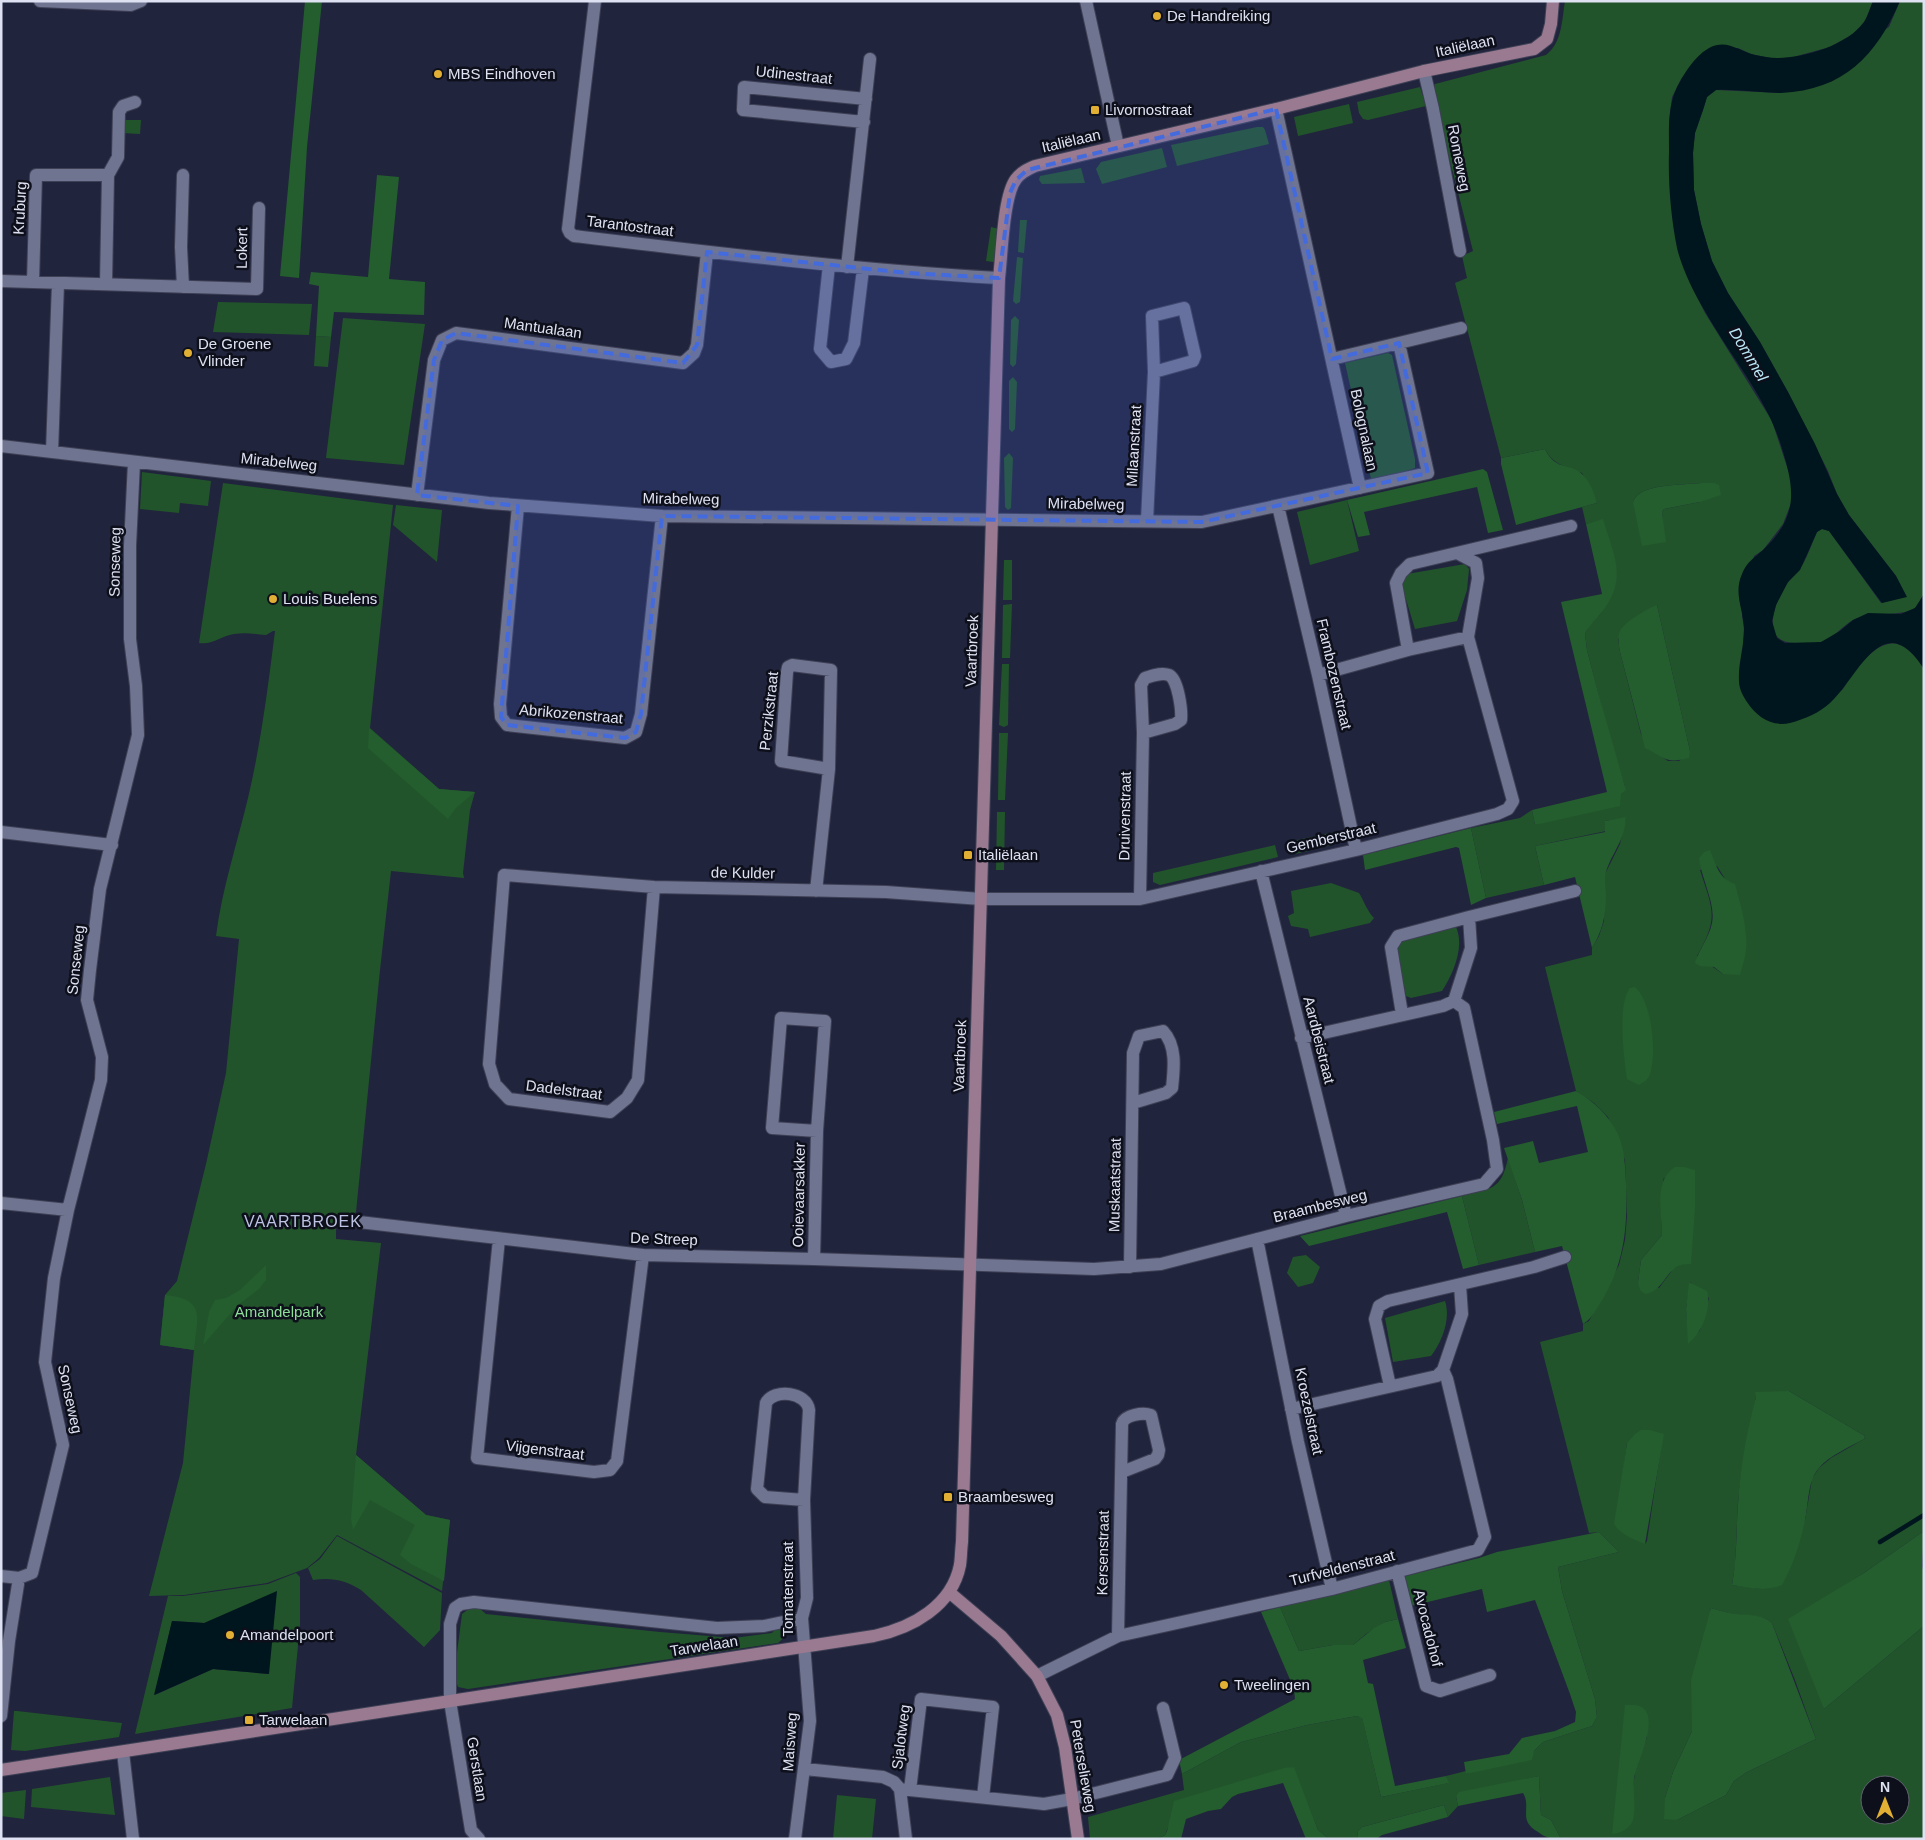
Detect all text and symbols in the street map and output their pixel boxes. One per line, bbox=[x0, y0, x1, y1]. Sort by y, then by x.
place label: De Handreiking bbox=[1167, 7, 1270, 24]
marker: De Handreiking bbox=[1151, 10, 1163, 22]
street label: Italiëlaan bbox=[1434, 31, 1496, 60]
street label: Udinestraat bbox=[755, 62, 834, 87]
place label: MBS Eindhoven bbox=[448, 65, 556, 82]
marker: MBS Eindhoven bbox=[432, 68, 444, 80]
place label: Livornostraat bbox=[1105, 101, 1193, 118]
marker: Livornostraat bbox=[1089, 104, 1101, 116]
street label: Romeweg bbox=[1445, 123, 1474, 193]
street label: Italiëlaan bbox=[1040, 125, 1102, 156]
street label: Kruburg bbox=[10, 181, 29, 235]
street label: Tarantostraat bbox=[586, 212, 675, 239]
street label: Lokert bbox=[233, 226, 250, 269]
street label: Mantualaan bbox=[503, 314, 583, 341]
water label: Dommel bbox=[1726, 324, 1771, 385]
place label: De Groene Vlinder bbox=[198, 335, 271, 369]
marker: De Groene Vlinder bbox=[182, 347, 194, 359]
street label: Bolognalaan bbox=[1348, 387, 1381, 472]
street label: Milaanstraat bbox=[1123, 404, 1144, 487]
street label: Mirabelweg bbox=[240, 449, 318, 474]
street label: Mirabelweg bbox=[643, 489, 720, 508]
street label: Mirabelweg bbox=[1048, 494, 1125, 513]
street label: Sonseweg bbox=[105, 527, 124, 597]
place label: Louis Buelens bbox=[283, 590, 377, 607]
marker: Louis Buelens bbox=[267, 593, 279, 605]
street label: Vaartbroek bbox=[962, 614, 981, 687]
street label: Frambozenstraat bbox=[1313, 617, 1356, 732]
street label: Perzikstraat bbox=[756, 670, 781, 751]
street label: Abrikozenstraat bbox=[518, 700, 625, 727]
street label: Druivenstraat bbox=[1115, 770, 1134, 861]
street label: Gemberstraat bbox=[1284, 819, 1378, 856]
place label: Italiëlaan bbox=[978, 846, 1038, 863]
marker: Italiëlaan bbox=[962, 849, 974, 861]
street label: de Kulder bbox=[711, 863, 775, 882]
street label: Sonseweg bbox=[63, 924, 88, 996]
street label: Aardbeistraat bbox=[1300, 995, 1339, 1086]
street label: Vaartbroek bbox=[950, 1019, 969, 1092]
street label: Dadelstraat bbox=[525, 1076, 604, 1103]
street label: Muskaatstraat bbox=[1105, 1137, 1124, 1232]
street label: Ooievaarsakker bbox=[789, 1142, 808, 1248]
street label: Braambesweg bbox=[1271, 1186, 1368, 1225]
district label: VAARTBROEK bbox=[244, 1213, 362, 1230]
street label: De Streep bbox=[630, 1229, 698, 1248]
park label: Amandelpark bbox=[235, 1303, 324, 1320]
street label: Sonseweg bbox=[55, 1363, 86, 1435]
street label: Kroezelstraat bbox=[1292, 1366, 1327, 1457]
street label: Vijgenstraat bbox=[505, 1436, 586, 1463]
place label: Braambesweg bbox=[958, 1488, 1054, 1505]
marker: Braambesweg bbox=[942, 1491, 954, 1503]
street label: Kersenstraat bbox=[1093, 1509, 1112, 1596]
street label: Tomatenstraat bbox=[779, 1541, 796, 1637]
street label: Turfveldenstraat bbox=[1288, 1546, 1397, 1589]
street label: Avocadohof bbox=[1411, 1588, 1446, 1669]
place label: Amandelpoort bbox=[240, 1626, 334, 1643]
marker: Amandelpoort bbox=[224, 1629, 236, 1641]
street label: Tarwelaan bbox=[669, 1632, 739, 1659]
place label: Tweelingen bbox=[1234, 1676, 1310, 1693]
marker: Tweelingen bbox=[1218, 1679, 1230, 1691]
street label: Sjalotweg bbox=[888, 1704, 913, 1770]
place label: Tarwelaan bbox=[259, 1711, 327, 1728]
street label: Maisweg bbox=[779, 1712, 800, 1772]
marker: Tarwelaan bbox=[243, 1714, 255, 1726]
street label: Peterselieweg bbox=[1067, 1718, 1100, 1814]
street label: Gerstlaan bbox=[464, 1735, 491, 1802]
north arrow bbox=[1860, 1775, 1910, 1825]
text: N bbox=[1880, 1779, 1890, 1795]

